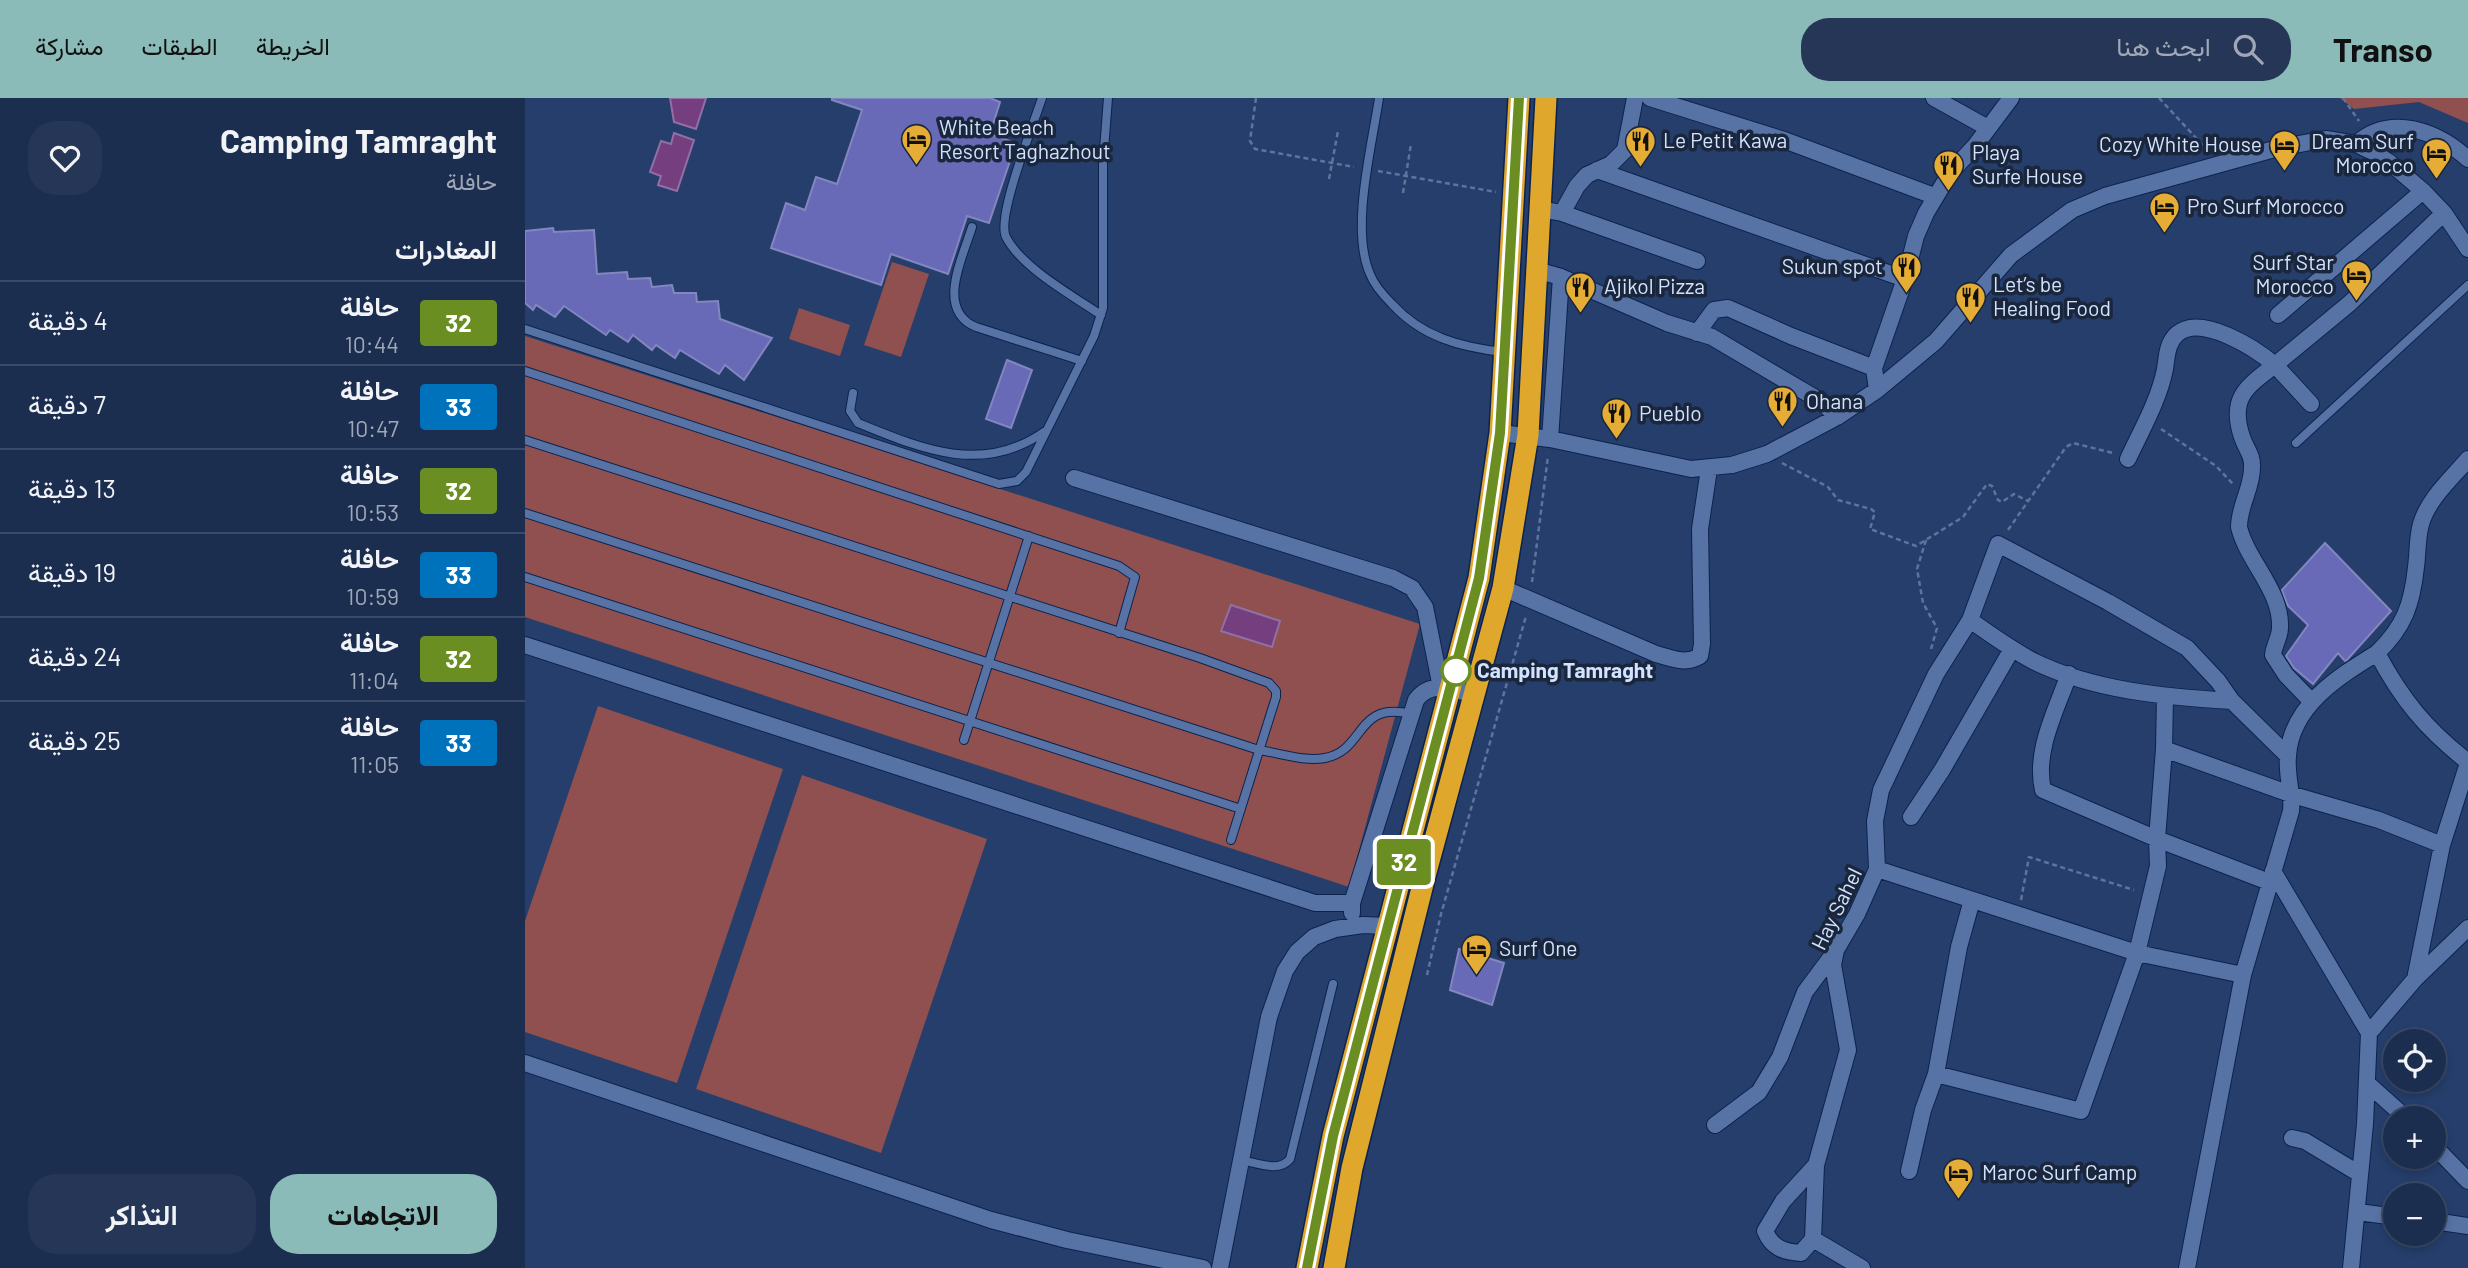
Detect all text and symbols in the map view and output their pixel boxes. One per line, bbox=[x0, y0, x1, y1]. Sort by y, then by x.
search box bbox=[1801, 18, 2291, 81]
text: Transo bbox=[2333, 29, 2433, 69]
text: ابحث هنا bbox=[2116, 30, 2211, 61]
icon: search bbox=[2229, 30, 2267, 68]
text: مشاركة bbox=[35, 31, 103, 60]
text: الطبقات bbox=[141, 31, 218, 60]
text: الخريطة bbox=[256, 31, 330, 60]
place label: White Beach Resort Taghazhout bbox=[939, 114, 1111, 163]
text: Camping Tamraght bbox=[220, 120, 497, 160]
button: heart bbox=[28, 121, 102, 195]
hotel icon: White Beach Resort Taghazhout bbox=[899, 123, 933, 167]
restaurant icon: Le Petit Kawa bbox=[1623, 124, 1657, 168]
place label: Le Petit Kawa bbox=[1663, 127, 1787, 152]
hotel icon: Cozy White House bbox=[2268, 128, 2302, 172]
place label: Dream Surf Morocco bbox=[2311, 128, 2414, 177]
place label: Cozy White House bbox=[2099, 131, 2262, 156]
hotel icon: Dream Surf Morocco bbox=[2420, 137, 2454, 181]
place label: Playa Surfe House bbox=[1972, 139, 2083, 188]
restaurant icon: Playa Surfe House bbox=[1932, 148, 1966, 192]
text: حافلة bbox=[446, 167, 497, 195]
hotel icon: Pro Surf Morocco bbox=[2147, 190, 2181, 234]
place label: Pro Surf Morocco bbox=[2187, 193, 2344, 218]
text: المغادرات bbox=[395, 233, 497, 264]
place label: Surf Star Morocco bbox=[2253, 249, 2334, 298]
restaurant icon: Sukun spot bbox=[1889, 250, 1923, 294]
place label: Sukun spot bbox=[1782, 253, 1883, 278]
hotel icon: Surf Star Morocco bbox=[2340, 258, 2374, 302]
restaurant icon: Ajikol Pizza bbox=[1564, 270, 1598, 314]
place label: Let’s be Healing Food bbox=[1993, 271, 2111, 320]
place label: Ajikol Pizza bbox=[1604, 273, 1705, 298]
restaurant icon: Let’s be Healing Food bbox=[1953, 280, 1987, 324]
text: حافلة bbox=[340, 290, 399, 321]
text: 4 دقيقة bbox=[28, 304, 108, 335]
text: 32 bbox=[445, 308, 472, 337]
text: 10:44 bbox=[345, 330, 399, 358]
text: حافلة bbox=[340, 374, 399, 405]
restaurant icon: Ohana bbox=[1766, 385, 1800, 429]
text: 7 دقيقة bbox=[28, 388, 106, 419]
place label: Ohana bbox=[1806, 388, 1863, 413]
text: 33 bbox=[446, 392, 471, 421]
restaurant icon: Pueblo bbox=[1599, 397, 1633, 441]
place label: Pueblo bbox=[1639, 400, 1702, 425]
text: 10:47 bbox=[347, 414, 399, 442]
text: حافلة bbox=[340, 458, 399, 489]
text: 13 دقيقة bbox=[28, 472, 116, 503]
text: 32 bbox=[445, 476, 472, 505]
text: 10:53 bbox=[346, 498, 399, 526]
text: حافلة bbox=[340, 542, 399, 573]
text: 19 دقيقة bbox=[28, 556, 116, 587]
text: 33 bbox=[446, 560, 471, 589]
text: 10:59 bbox=[346, 582, 399, 610]
text: حافلة bbox=[340, 626, 399, 657]
text: 24 دقيقة bbox=[28, 640, 122, 671]
text: 32 bbox=[445, 644, 472, 673]
marker: Camping Tamraght bbox=[1441, 656, 1471, 686]
place label: Camping Tamraght bbox=[1477, 657, 1653, 682]
text: 11:04 bbox=[349, 666, 399, 694]
text: حافلة bbox=[340, 710, 399, 741]
text: 25 دقيقة bbox=[28, 724, 121, 755]
text: 33 bbox=[446, 728, 471, 757]
text: 11:05 bbox=[350, 750, 399, 778]
line badge: 32 bbox=[1373, 839, 1435, 885]
text: 32 bbox=[1391, 847, 1417, 876]
street label: Hay Sahel bbox=[1805, 863, 1866, 954]
hotel icon: Surf One bbox=[1459, 932, 1493, 976]
place label: Surf One bbox=[1499, 935, 1578, 960]
map controls bbox=[2383, 1029, 2446, 1246]
button: locate bbox=[2383, 1029, 2446, 1092]
button: + bbox=[2383, 1106, 2446, 1169]
hotel icon: Maroc Surf Camp bbox=[1942, 1156, 1976, 1200]
place label: Maroc Surf Camp bbox=[1982, 1159, 2137, 1184]
button: التذاكر bbox=[28, 1174, 256, 1254]
button: الاتجاهات bbox=[270, 1174, 497, 1254]
button: − bbox=[2383, 1183, 2446, 1246]

